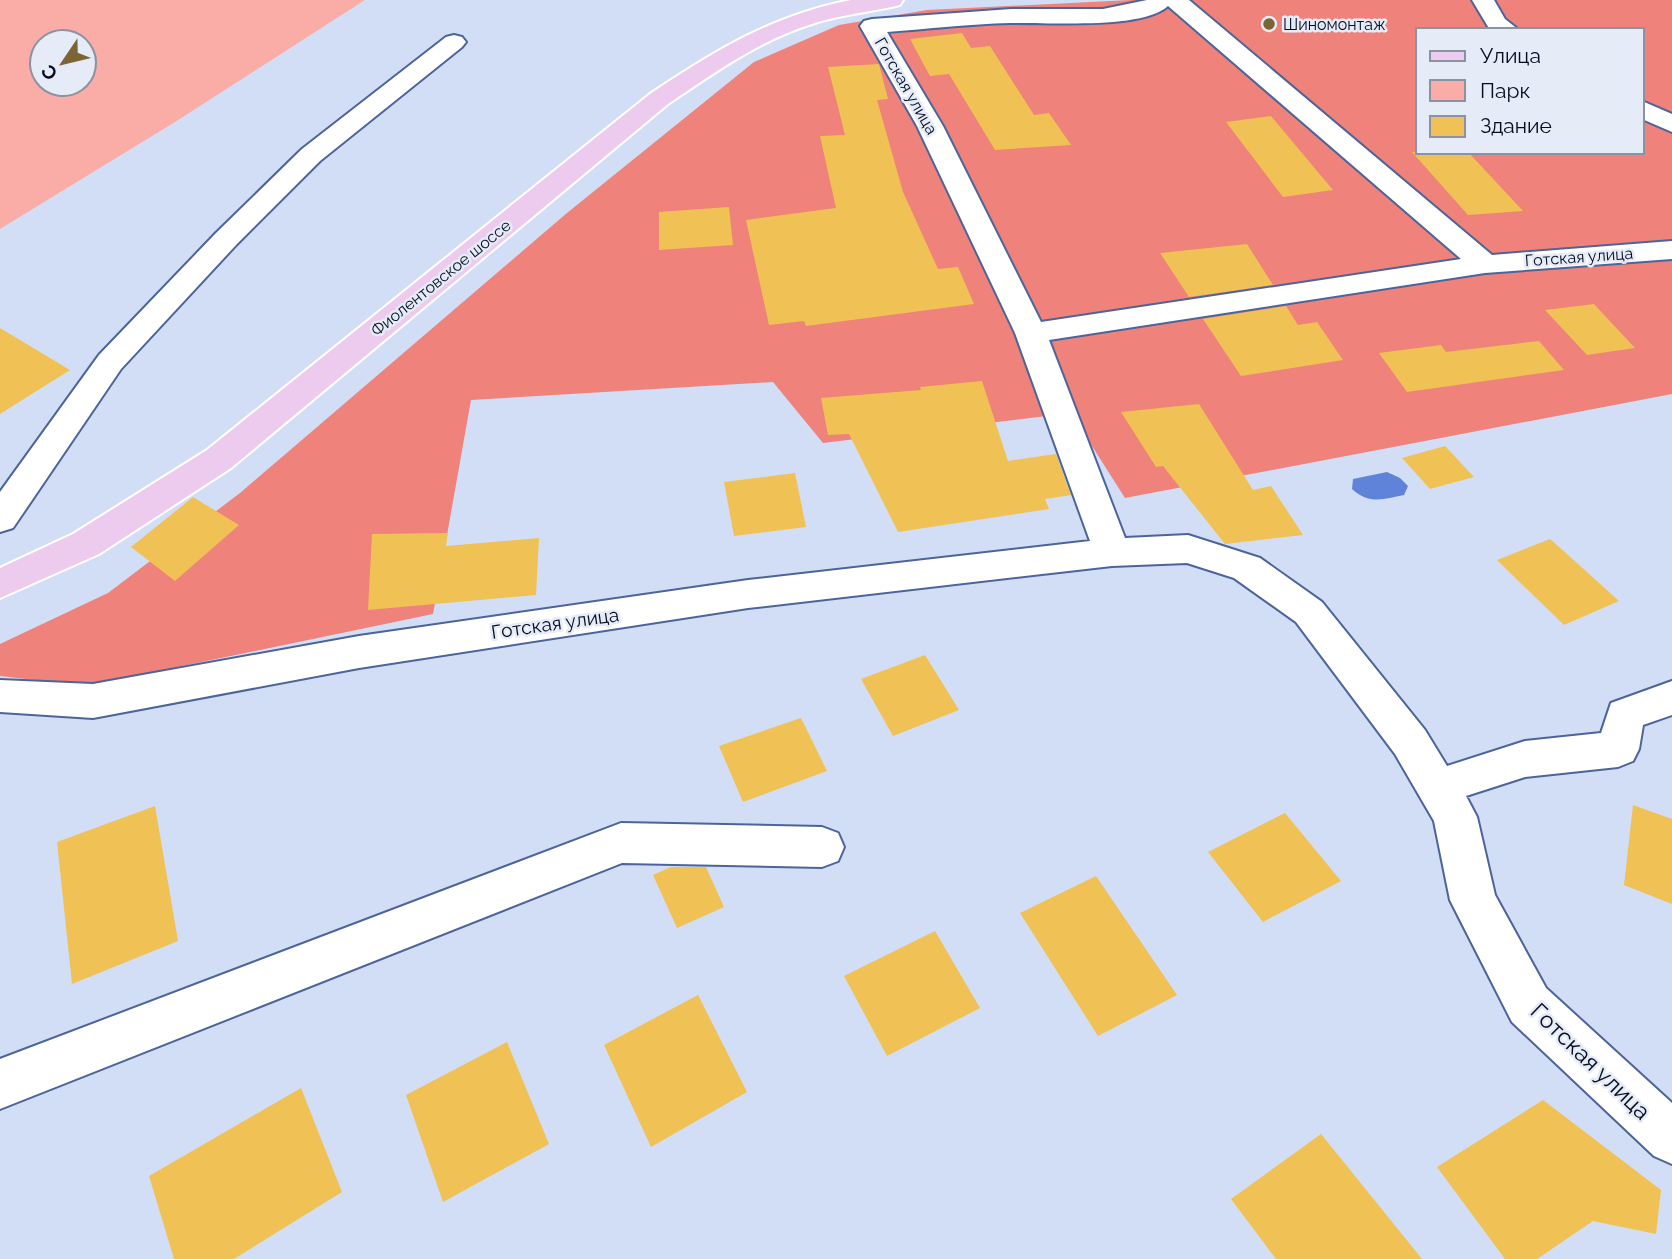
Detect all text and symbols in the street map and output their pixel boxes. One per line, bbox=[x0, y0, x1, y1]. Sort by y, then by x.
place label: Шиномонтаж bbox=[1283, 15, 1386, 34]
marker: Шиномонтаж bbox=[1261, 16, 1277, 32]
north arrow bbox=[28, 28, 98, 98]
legend bbox=[1416, 28, 1644, 154]
street label: Готская улица bbox=[871, 34, 941, 138]
text: Улица bbox=[1480, 43, 1541, 68]
text: С bbox=[36, 61, 62, 84]
text: Парк bbox=[1480, 78, 1530, 103]
text: Здание bbox=[1480, 113, 1552, 138]
street label: Фиолентовское шоссе bbox=[367, 216, 515, 340]
street label: Готская улица bbox=[1524, 244, 1634, 270]
street label: Готская улица bbox=[490, 603, 620, 643]
street label: Готская улица bbox=[1526, 997, 1656, 1125]

